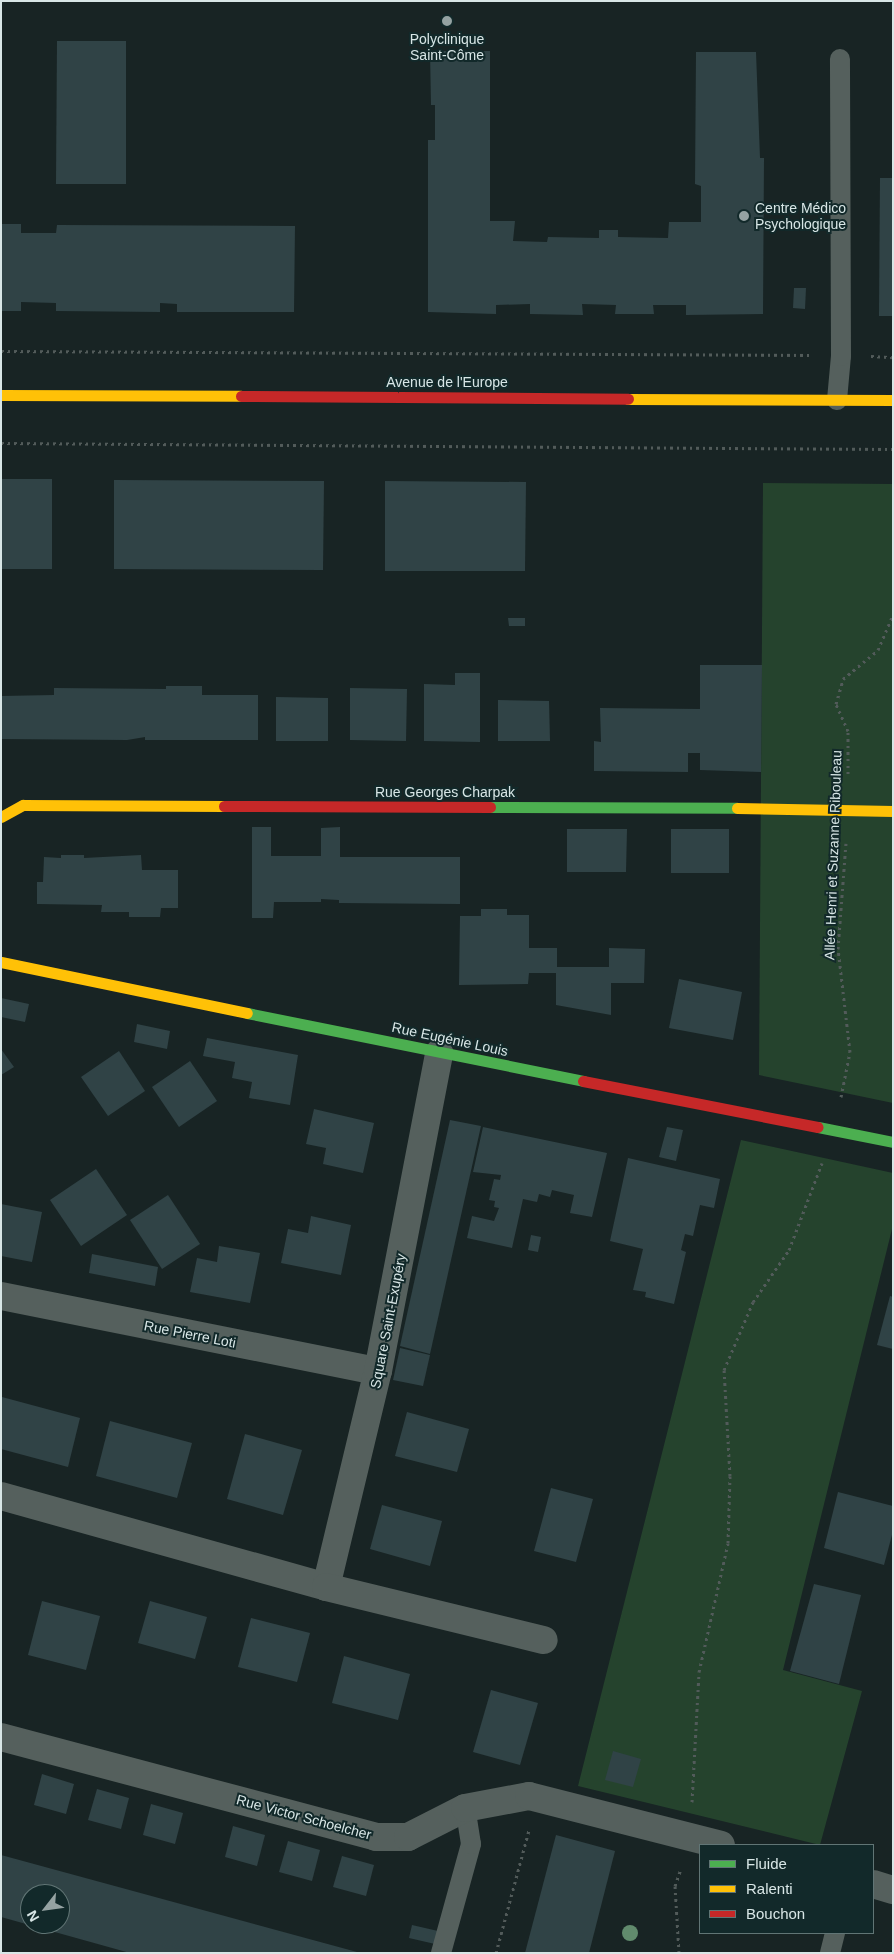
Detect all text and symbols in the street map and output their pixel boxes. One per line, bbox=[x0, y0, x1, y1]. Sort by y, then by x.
marker: Polyclinique Saint-Côme bbox=[440, 14, 454, 28]
place label: Polyclinique Saint-Côme bbox=[410, 31, 484, 64]
place label: Centre Médico Psychologique bbox=[755, 200, 846, 232]
marker: Centre Médico Psychologique bbox=[737, 209, 751, 223]
street label: Avenue de l'Europe bbox=[386, 374, 508, 390]
street label: Allée Henri et Suzanne Ribouleau bbox=[821, 750, 845, 960]
street label: Rue Georges Charpak bbox=[375, 784, 515, 800]
street label: Rue Eugénie Louis bbox=[390, 1018, 510, 1060]
street label: Square Saint-Exupéry bbox=[367, 1252, 409, 1390]
street label: Rue Pierre Loti bbox=[143, 1317, 237, 1351]
street label: Rue Victor Schoelcher bbox=[235, 1791, 373, 1843]
legend bbox=[699, 1844, 874, 1934]
text: Fluide bbox=[746, 1855, 787, 1872]
text: Ralenti bbox=[746, 1880, 793, 1897]
north arrow bbox=[20, 1884, 70, 1934]
text: Bouchon bbox=[746, 1905, 805, 1922]
text: N bbox=[23, 1908, 42, 1924]

